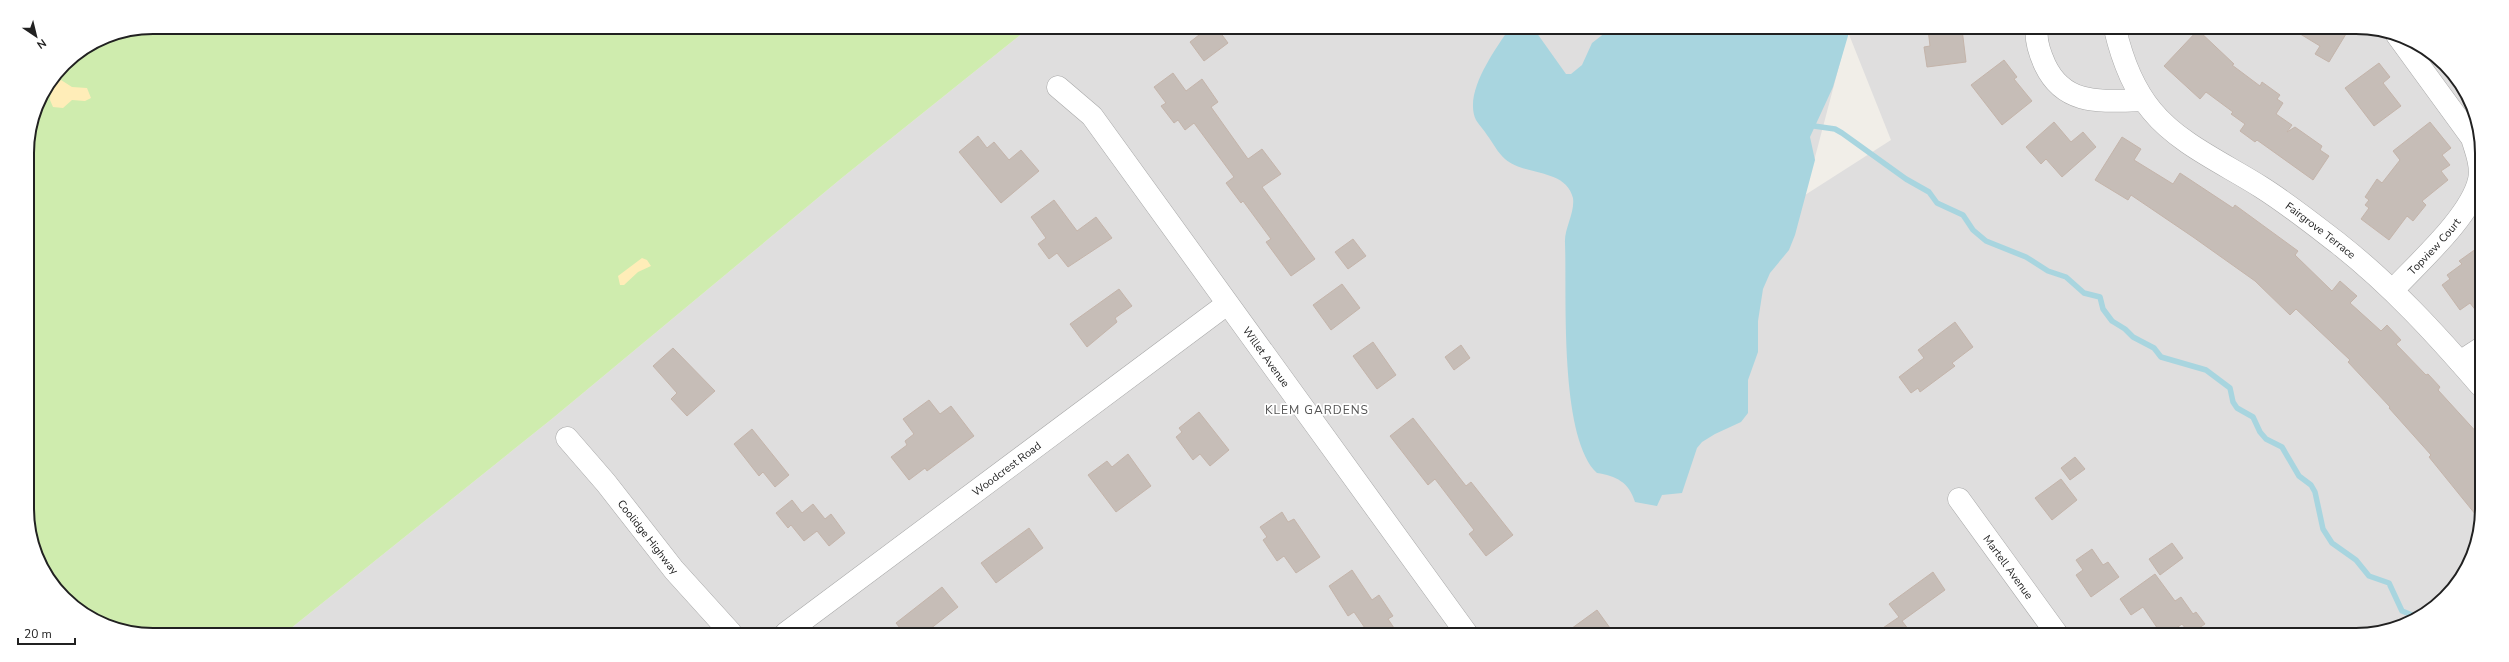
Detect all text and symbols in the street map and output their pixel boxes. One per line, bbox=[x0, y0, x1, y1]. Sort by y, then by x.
north arrow bbox=[16, 16, 56, 56]
text: N bbox=[34, 35, 49, 52]
street label: Fairgrove Terrace bbox=[2282, 199, 2359, 263]
street label: Topview Court bbox=[2405, 215, 2464, 278]
street label: Willet Avenue bbox=[1239, 324, 1293, 390]
district label: KLEM GARDENS bbox=[1265, 402, 1369, 418]
street label: Woodcrest Road bbox=[969, 438, 1044, 500]
street label: Coolidge Highway bbox=[614, 497, 682, 578]
street label: Martell Avenue bbox=[1980, 532, 2036, 603]
scale bar bbox=[18, 620, 75, 646]
text: 20 m bbox=[24, 626, 52, 642]

